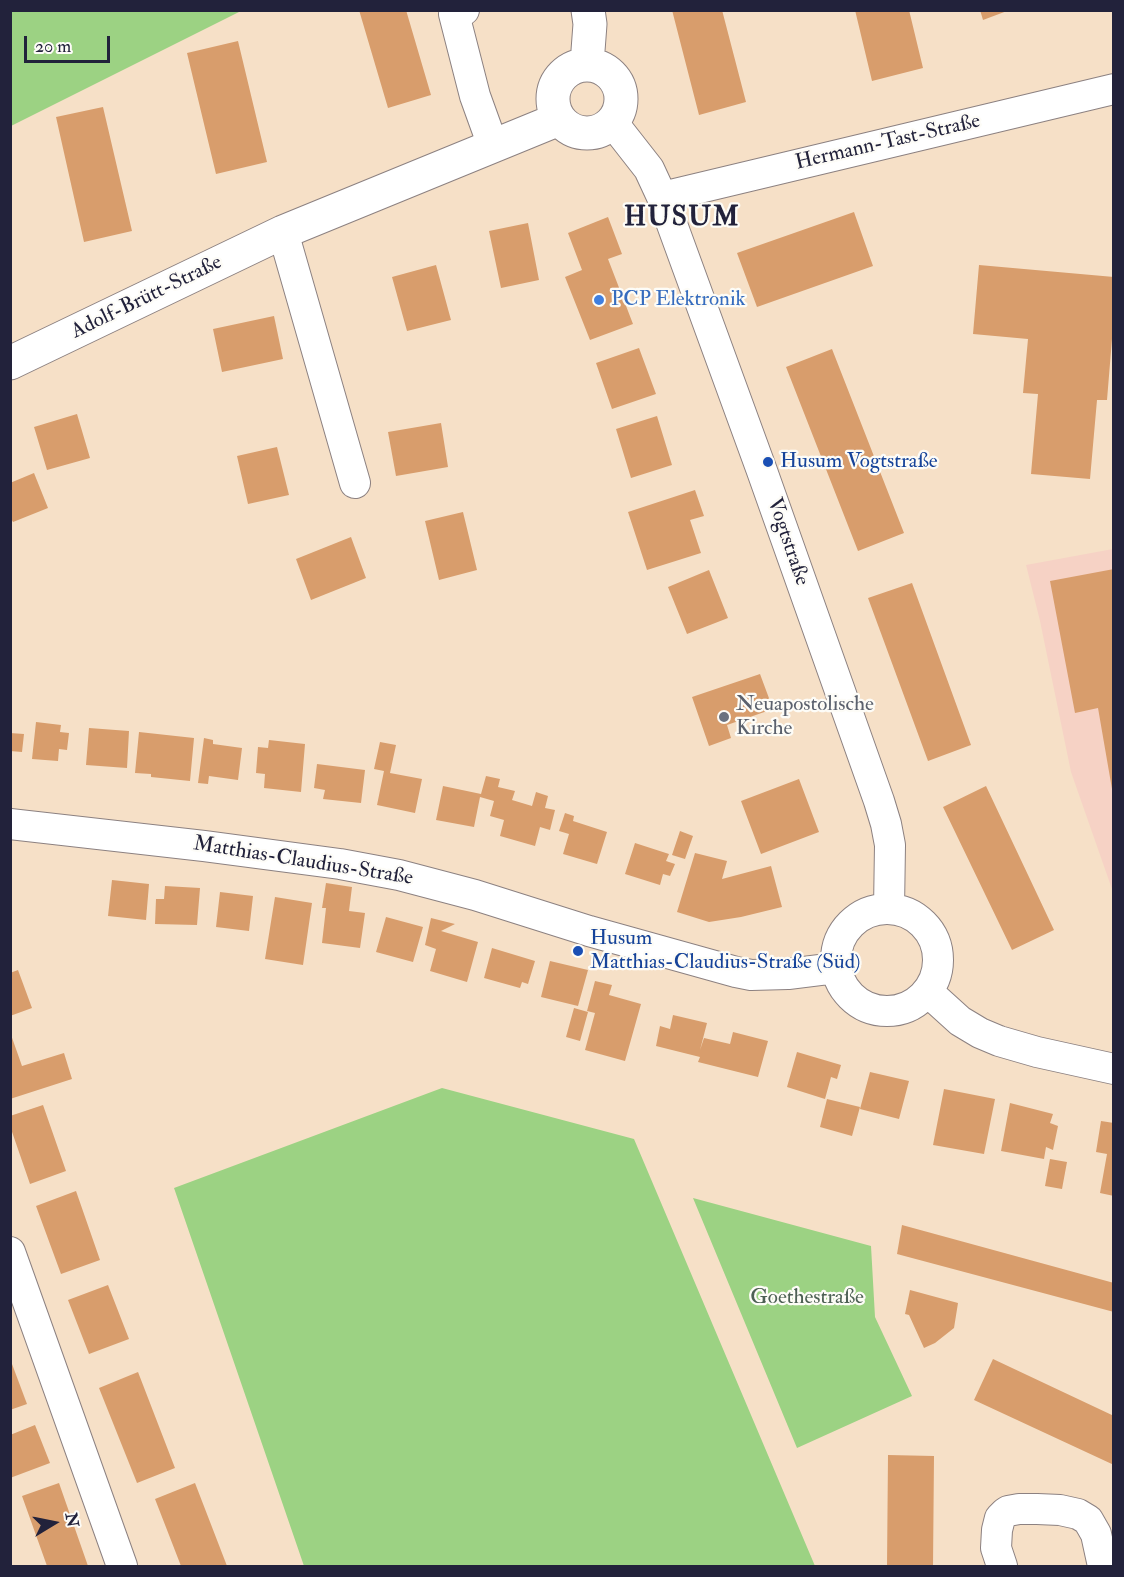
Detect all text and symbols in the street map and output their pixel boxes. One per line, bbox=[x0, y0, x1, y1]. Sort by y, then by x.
scale bar bbox=[27, 24, 112, 62]
text: 20 m bbox=[35, 35, 71, 58]
street label: Hermann-Tast-Straße bbox=[793, 109, 983, 177]
district label: HUSUM bbox=[624, 203, 740, 235]
street label: Adolf-Brütt-Straße bbox=[68, 251, 226, 345]
place label: PCP Elektronik bbox=[611, 287, 746, 313]
marker: PCP Elektronik bbox=[592, 293, 606, 307]
place label: Husum Vogtstraße bbox=[780, 449, 938, 475]
marker: Husum Vogtstraße bbox=[761, 455, 775, 469]
street label: Vogtstraße bbox=[760, 495, 814, 589]
place label: Neuapostolische Kirche bbox=[736, 692, 874, 742]
marker: Neuapostolische Kirche bbox=[717, 710, 731, 724]
street label: Matthias-Claudius-Straße bbox=[191, 832, 415, 892]
place label: Husum Matthias-Claudius-Straße (Süd) bbox=[590, 926, 860, 976]
marker: Husum Matthias-Claudius-Straße (Süd) bbox=[571, 944, 585, 958]
park label: Goethestraße bbox=[750, 1285, 864, 1311]
north arrow bbox=[24, 1493, 84, 1553]
text: N bbox=[61, 1511, 83, 1529]

